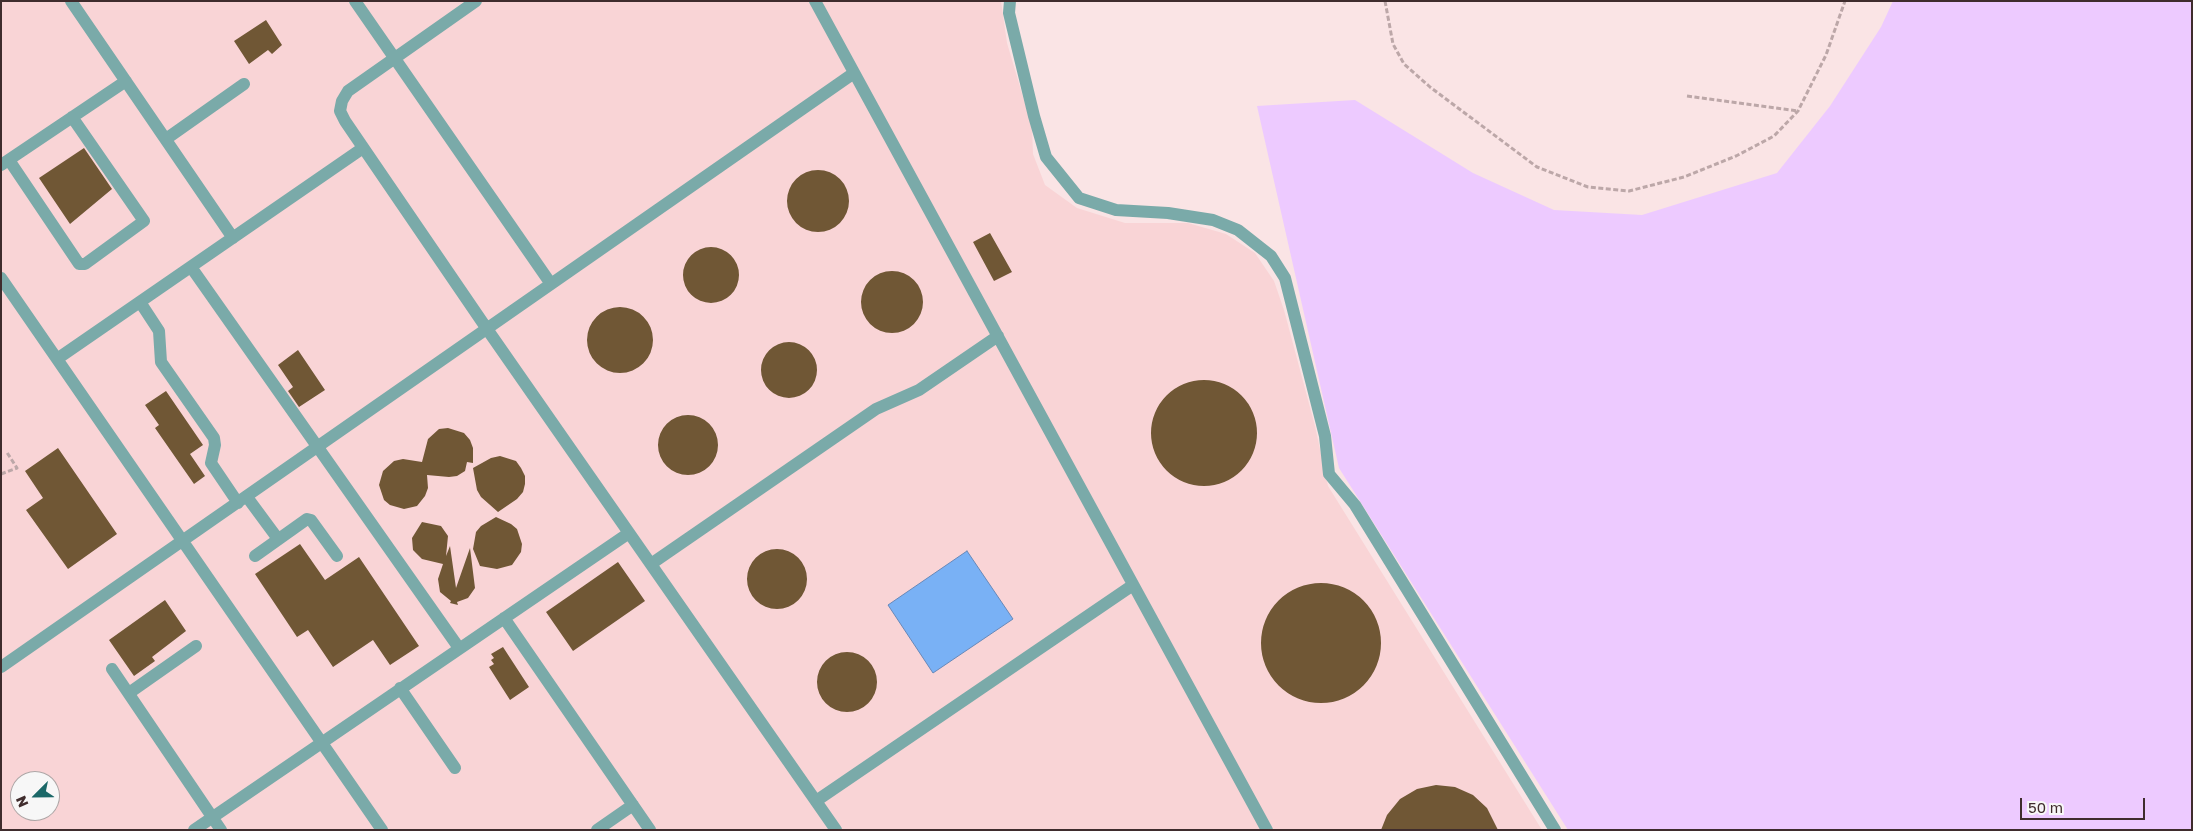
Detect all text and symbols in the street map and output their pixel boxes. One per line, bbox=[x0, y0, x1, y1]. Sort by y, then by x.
north arrow bbox=[10, 771, 60, 821]
scale bar bbox=[2023, 788, 2148, 820]
text: N bbox=[12, 793, 32, 810]
text: 50 m bbox=[2028, 798, 2063, 816]

